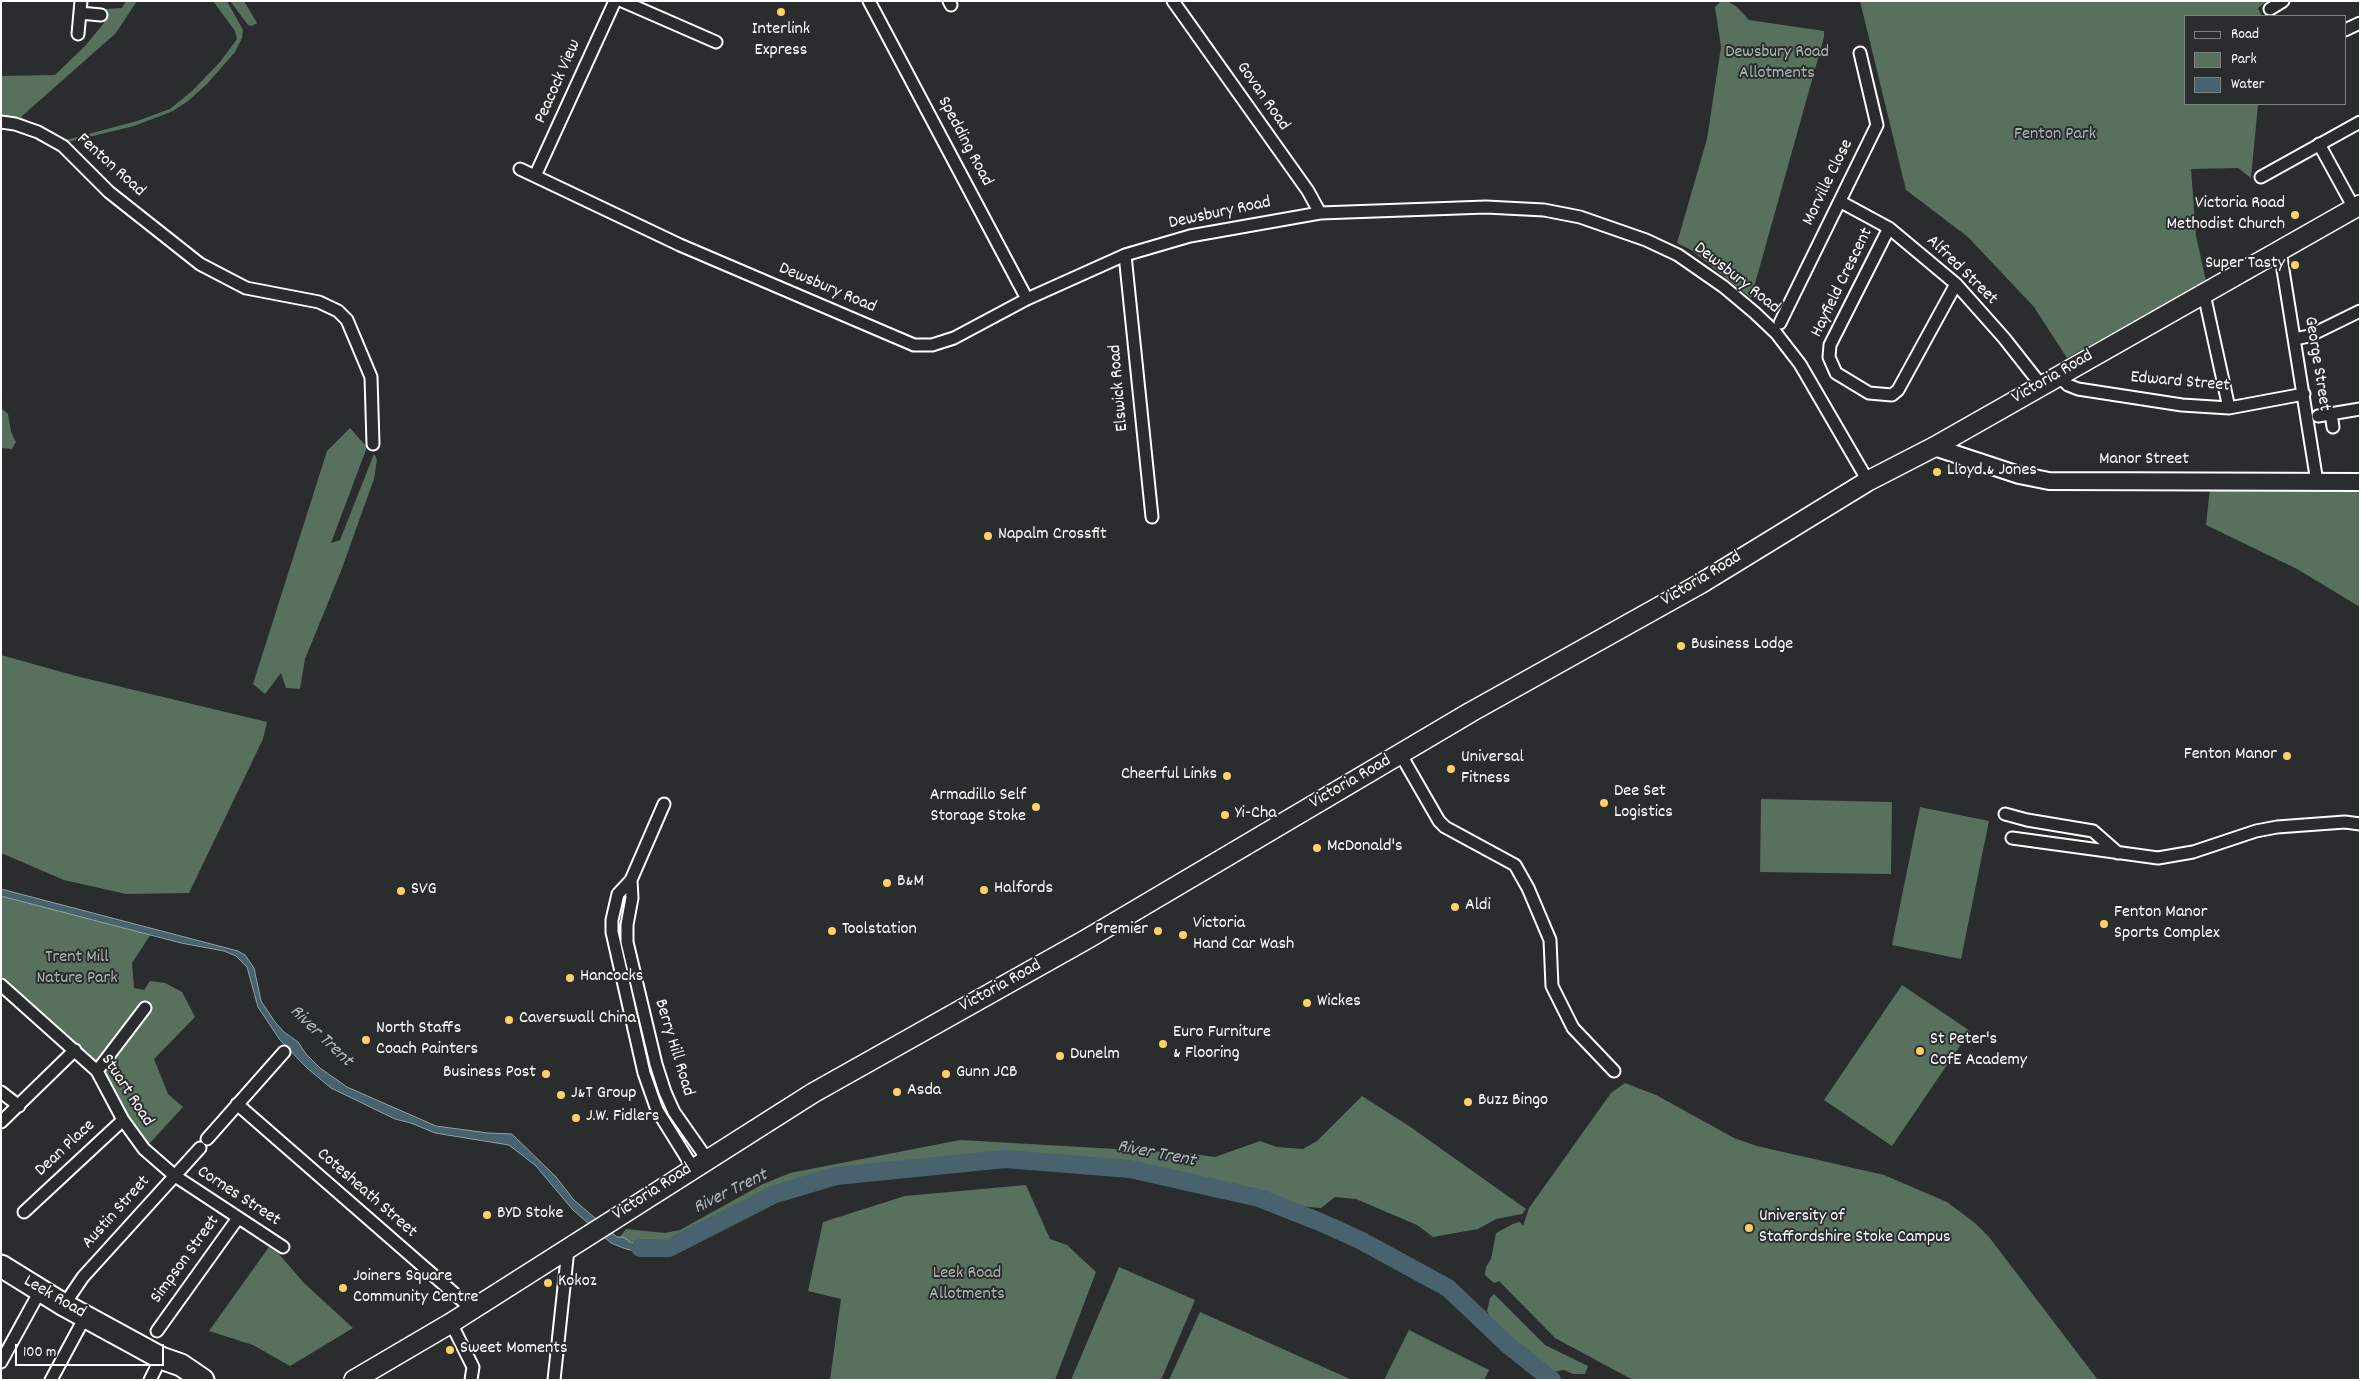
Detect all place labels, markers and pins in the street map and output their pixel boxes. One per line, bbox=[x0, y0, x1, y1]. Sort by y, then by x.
marker: Interlink Express bbox=[775, 6, 787, 18]
place label: Interlink Express bbox=[752, 20, 810, 62]
place label: Victoria Road Methodist Church bbox=[2167, 194, 2285, 236]
marker: Victoria Road Methodist Church bbox=[2289, 209, 2301, 221]
place label: Super Tasty bbox=[2205, 254, 2285, 276]
marker: Super Tasty bbox=[2289, 259, 2301, 271]
place label: Lloyd & Jones bbox=[1947, 461, 2037, 483]
marker: Lloyd & Jones bbox=[1931, 466, 1943, 478]
place label: Napalm Crossfit bbox=[998, 525, 1107, 547]
marker: Napalm Crossfit bbox=[982, 530, 994, 542]
place label: Business Lodge bbox=[1691, 635, 1793, 657]
marker: Business Lodge bbox=[1675, 640, 1687, 652]
place label: Fenton Manor bbox=[2184, 745, 2277, 767]
place label: Universal Fitness bbox=[1461, 748, 1524, 791]
marker: Fenton Manor bbox=[2281, 750, 2293, 762]
marker: Universal Fitness bbox=[1445, 763, 1457, 775]
place label: Cheerful Links bbox=[1121, 765, 1217, 787]
marker: Cheerful Links bbox=[1221, 770, 1233, 782]
place label: Dee Set Logistics bbox=[1614, 782, 1673, 824]
place label: Armadillo Self Storage Stoke bbox=[930, 786, 1026, 829]
marker: Dee Set Logistics bbox=[1598, 797, 1610, 809]
marker: Armadillo Self Storage Stoke bbox=[1030, 801, 1042, 813]
place label: Yi-Cha bbox=[1235, 804, 1277, 826]
marker: Yi-Cha bbox=[1219, 809, 1231, 821]
place label: McDonald's bbox=[1327, 837, 1403, 859]
marker: McDonald's bbox=[1311, 842, 1323, 854]
place label: B&M bbox=[897, 872, 924, 894]
marker: B&M bbox=[881, 877, 893, 889]
place label: Halfords bbox=[994, 879, 1053, 901]
place label: SVG bbox=[411, 880, 437, 902]
marker: Halfords bbox=[978, 884, 990, 896]
marker: SVG bbox=[395, 885, 407, 897]
place label: Aldi bbox=[1465, 896, 1491, 918]
marker: Aldi bbox=[1449, 901, 1461, 913]
place label: Fenton Manor Sports Complex bbox=[2114, 903, 2220, 946]
place label: Victoria Hand Car Wash bbox=[1193, 914, 1294, 956]
marker: Fenton Manor Sports Complex bbox=[2098, 918, 2110, 930]
place label: Toolstation bbox=[842, 920, 917, 942]
place label: Premier bbox=[1095, 920, 1148, 942]
marker: Toolstation bbox=[826, 925, 838, 937]
marker: Premier bbox=[1152, 925, 1164, 937]
marker: Victoria Hand Car Wash bbox=[1177, 929, 1189, 941]
place label: Hancocks bbox=[580, 967, 643, 989]
marker: Hancocks bbox=[564, 972, 576, 984]
place label: Wickes bbox=[1317, 992, 1361, 1014]
marker: Wickes bbox=[1301, 997, 1313, 1009]
place label: Caverswall China bbox=[519, 1009, 636, 1031]
marker: Caverswall China bbox=[503, 1014, 515, 1026]
place label: North Staffs Coach Painters bbox=[376, 1019, 478, 1062]
place label: Euro Furniture & Flooring bbox=[1173, 1023, 1271, 1066]
place label: St Peter's CofE Academy bbox=[1930, 1030, 2027, 1072]
marker: North Staffs Coach Painters bbox=[360, 1034, 372, 1046]
marker: Euro Furniture & Flooring bbox=[1157, 1038, 1169, 1050]
place label: Dunelm bbox=[1070, 1045, 1120, 1067]
marker: St Peter's CofE Academy bbox=[1914, 1045, 1926, 1057]
marker: Dunelm bbox=[1054, 1050, 1066, 1062]
place label: Business Post bbox=[443, 1063, 536, 1085]
place label: Gunn JCB bbox=[956, 1063, 1018, 1085]
marker: Business Post bbox=[540, 1068, 552, 1080]
marker: Gunn JCB bbox=[940, 1068, 952, 1080]
place label: Asda bbox=[907, 1081, 941, 1103]
place label: J&T Group bbox=[571, 1084, 637, 1106]
marker: Asda bbox=[891, 1086, 903, 1098]
marker: J&T Group bbox=[555, 1089, 567, 1101]
place label: Buzz Bingo bbox=[1478, 1091, 1548, 1113]
marker: Buzz Bingo bbox=[1462, 1096, 1474, 1108]
place label: J.W. Fidlers bbox=[586, 1107, 659, 1129]
marker: J.W. Fidlers bbox=[570, 1112, 582, 1124]
place label: BYD Stoke bbox=[497, 1204, 563, 1226]
place label: University of Staffordshire Stoke Campus bbox=[1759, 1207, 1951, 1250]
marker: BYD Stoke bbox=[481, 1209, 493, 1221]
marker: University of Staffordshire Stoke Campus bbox=[1743, 1222, 1755, 1234]
place label: Joiners Square Community Centre bbox=[353, 1267, 478, 1310]
place label: Kokoz bbox=[558, 1272, 597, 1294]
marker: Kokoz bbox=[542, 1277, 554, 1289]
marker: Joiners Square Community Centre bbox=[337, 1282, 349, 1294]
place label: Sweet Moments bbox=[460, 1339, 568, 1361]
marker: Sweet Moments bbox=[444, 1344, 456, 1356]

